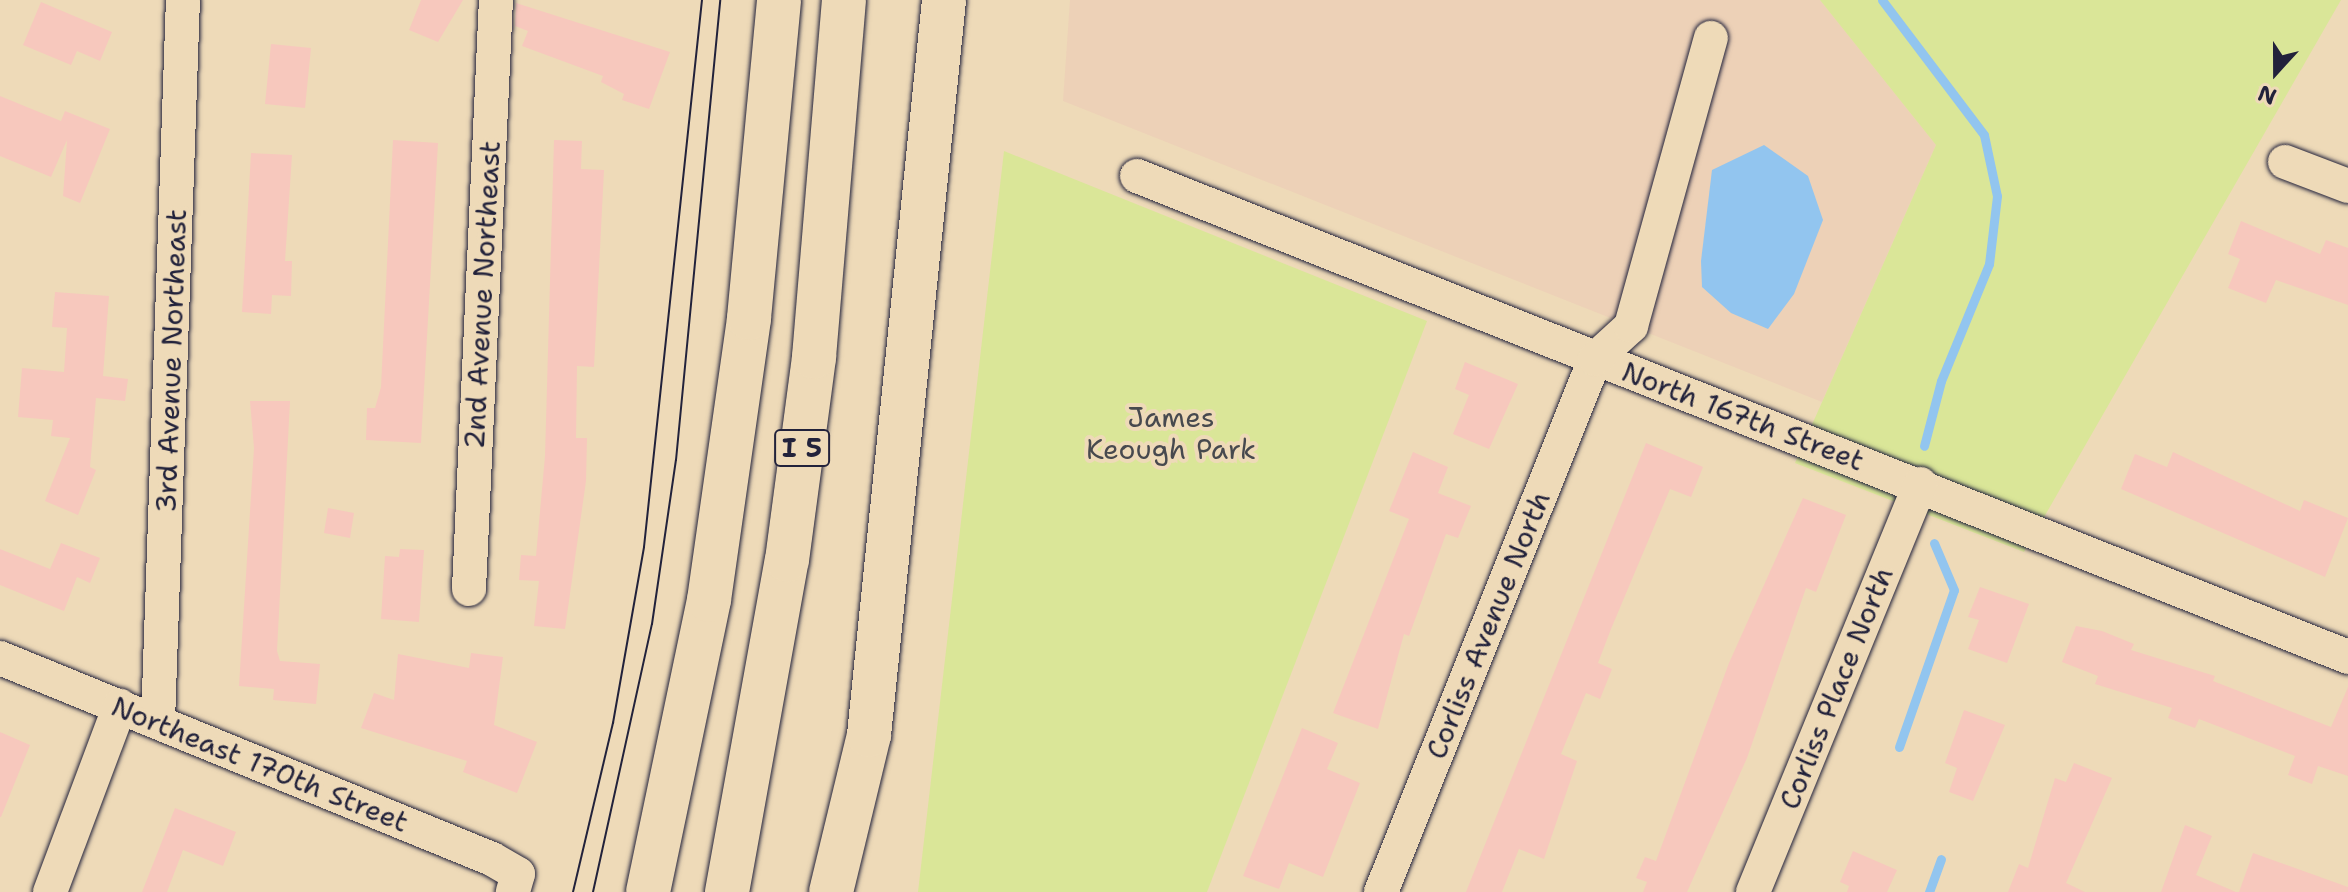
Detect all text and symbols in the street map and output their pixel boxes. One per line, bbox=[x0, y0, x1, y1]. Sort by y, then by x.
north arrow bbox=[2236, 32, 2316, 112]
text: N bbox=[2254, 78, 2281, 112]
street label: 2nd Avenue Northeast bbox=[457, 140, 507, 450]
street label: 3rd Avenue Northeast bbox=[149, 209, 193, 513]
street label: North 167th Street bbox=[1617, 354, 1869, 478]
park label: James Keough Park bbox=[1086, 400, 1256, 466]
road number: I 5 bbox=[774, 426, 830, 470]
street label: Corliss Avenue North bbox=[1419, 486, 1557, 764]
street label: Corliss Place North bbox=[1772, 562, 1900, 814]
street label: Northeast 170th Street bbox=[107, 689, 413, 839]

